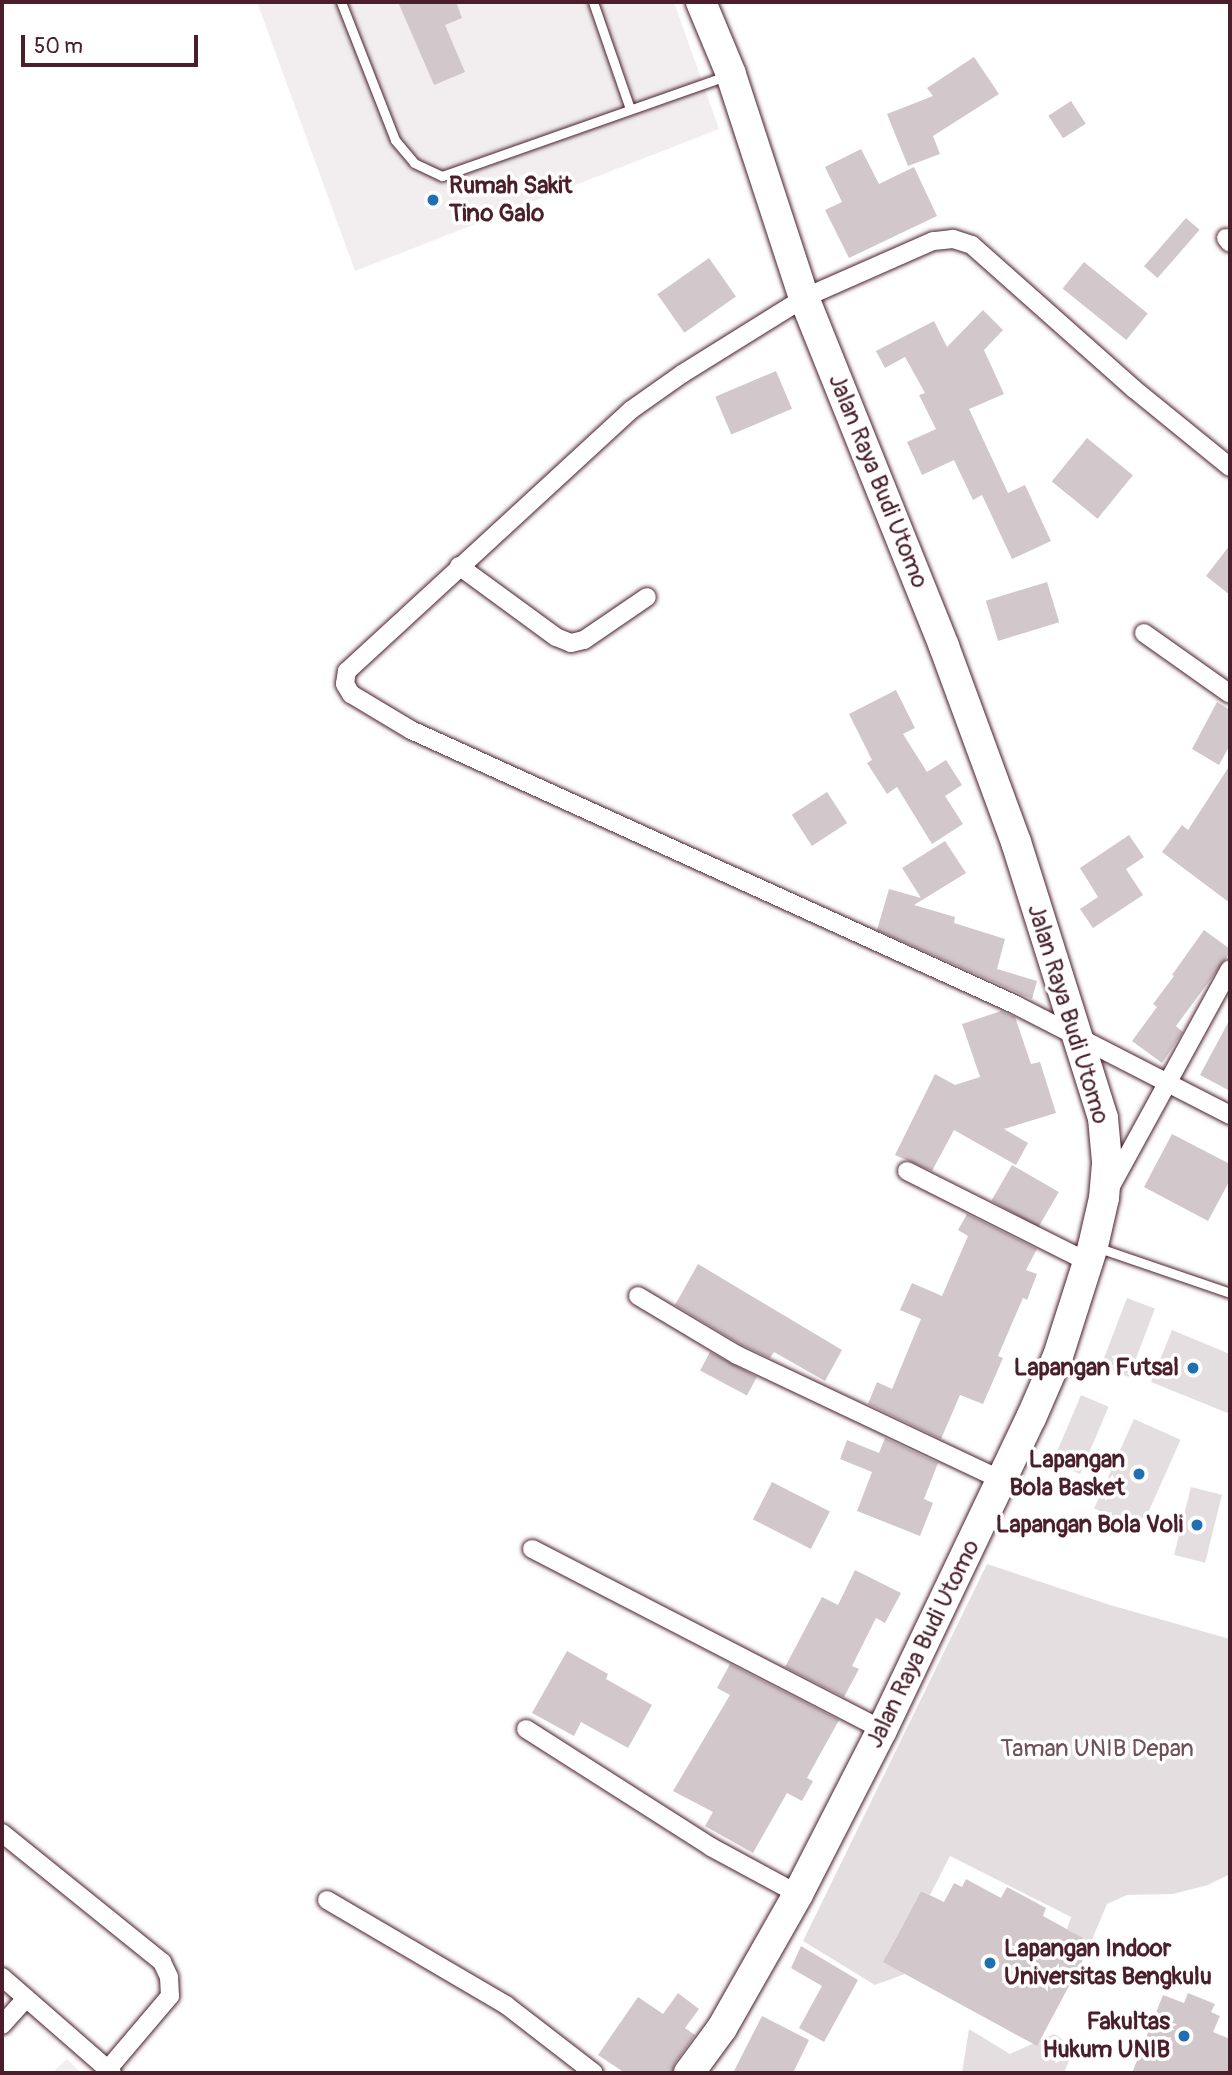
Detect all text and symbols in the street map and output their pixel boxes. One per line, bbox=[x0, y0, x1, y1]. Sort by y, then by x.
scale bar bbox=[24, 21, 201, 65]
text: 50 m bbox=[34, 33, 83, 60]
place label: Rumah Sakit Tino Galo bbox=[449, 172, 572, 228]
marker: Rumah Sakit Tino Galo bbox=[423, 190, 443, 210]
street label: Jalan Raya Budi Utomo bbox=[822, 370, 934, 592]
street label: Jalan Raya Budi Utomo bbox=[1021, 901, 1115, 1127]
place label: Lapangan Futsal bbox=[1014, 1354, 1179, 1382]
marker: Lapangan Futsal bbox=[1185, 1360, 1201, 1376]
place label: Lapangan Bola Basket bbox=[1009, 1446, 1125, 1502]
marker: Lapangan Bola Basket bbox=[1131, 1466, 1147, 1482]
place label: Lapangan Bola Voli bbox=[996, 1511, 1183, 1539]
marker: Lapangan Bola Voli bbox=[1189, 1517, 1205, 1533]
street label: Jalan Raya Budi Utomo bbox=[860, 1535, 986, 1753]
park label: Taman UNIB Depan bbox=[1000, 1735, 1194, 1763]
place label: Lapangan Indoor Universitas Bengkulu bbox=[1004, 1935, 1212, 1991]
marker: Lapangan Indoor Universitas Bengkulu bbox=[982, 1955, 998, 1971]
place label: Fakultas Hukum UNIB bbox=[1042, 2008, 1170, 2064]
marker: Fakultas Hukum UNIB bbox=[1176, 2028, 1192, 2044]

